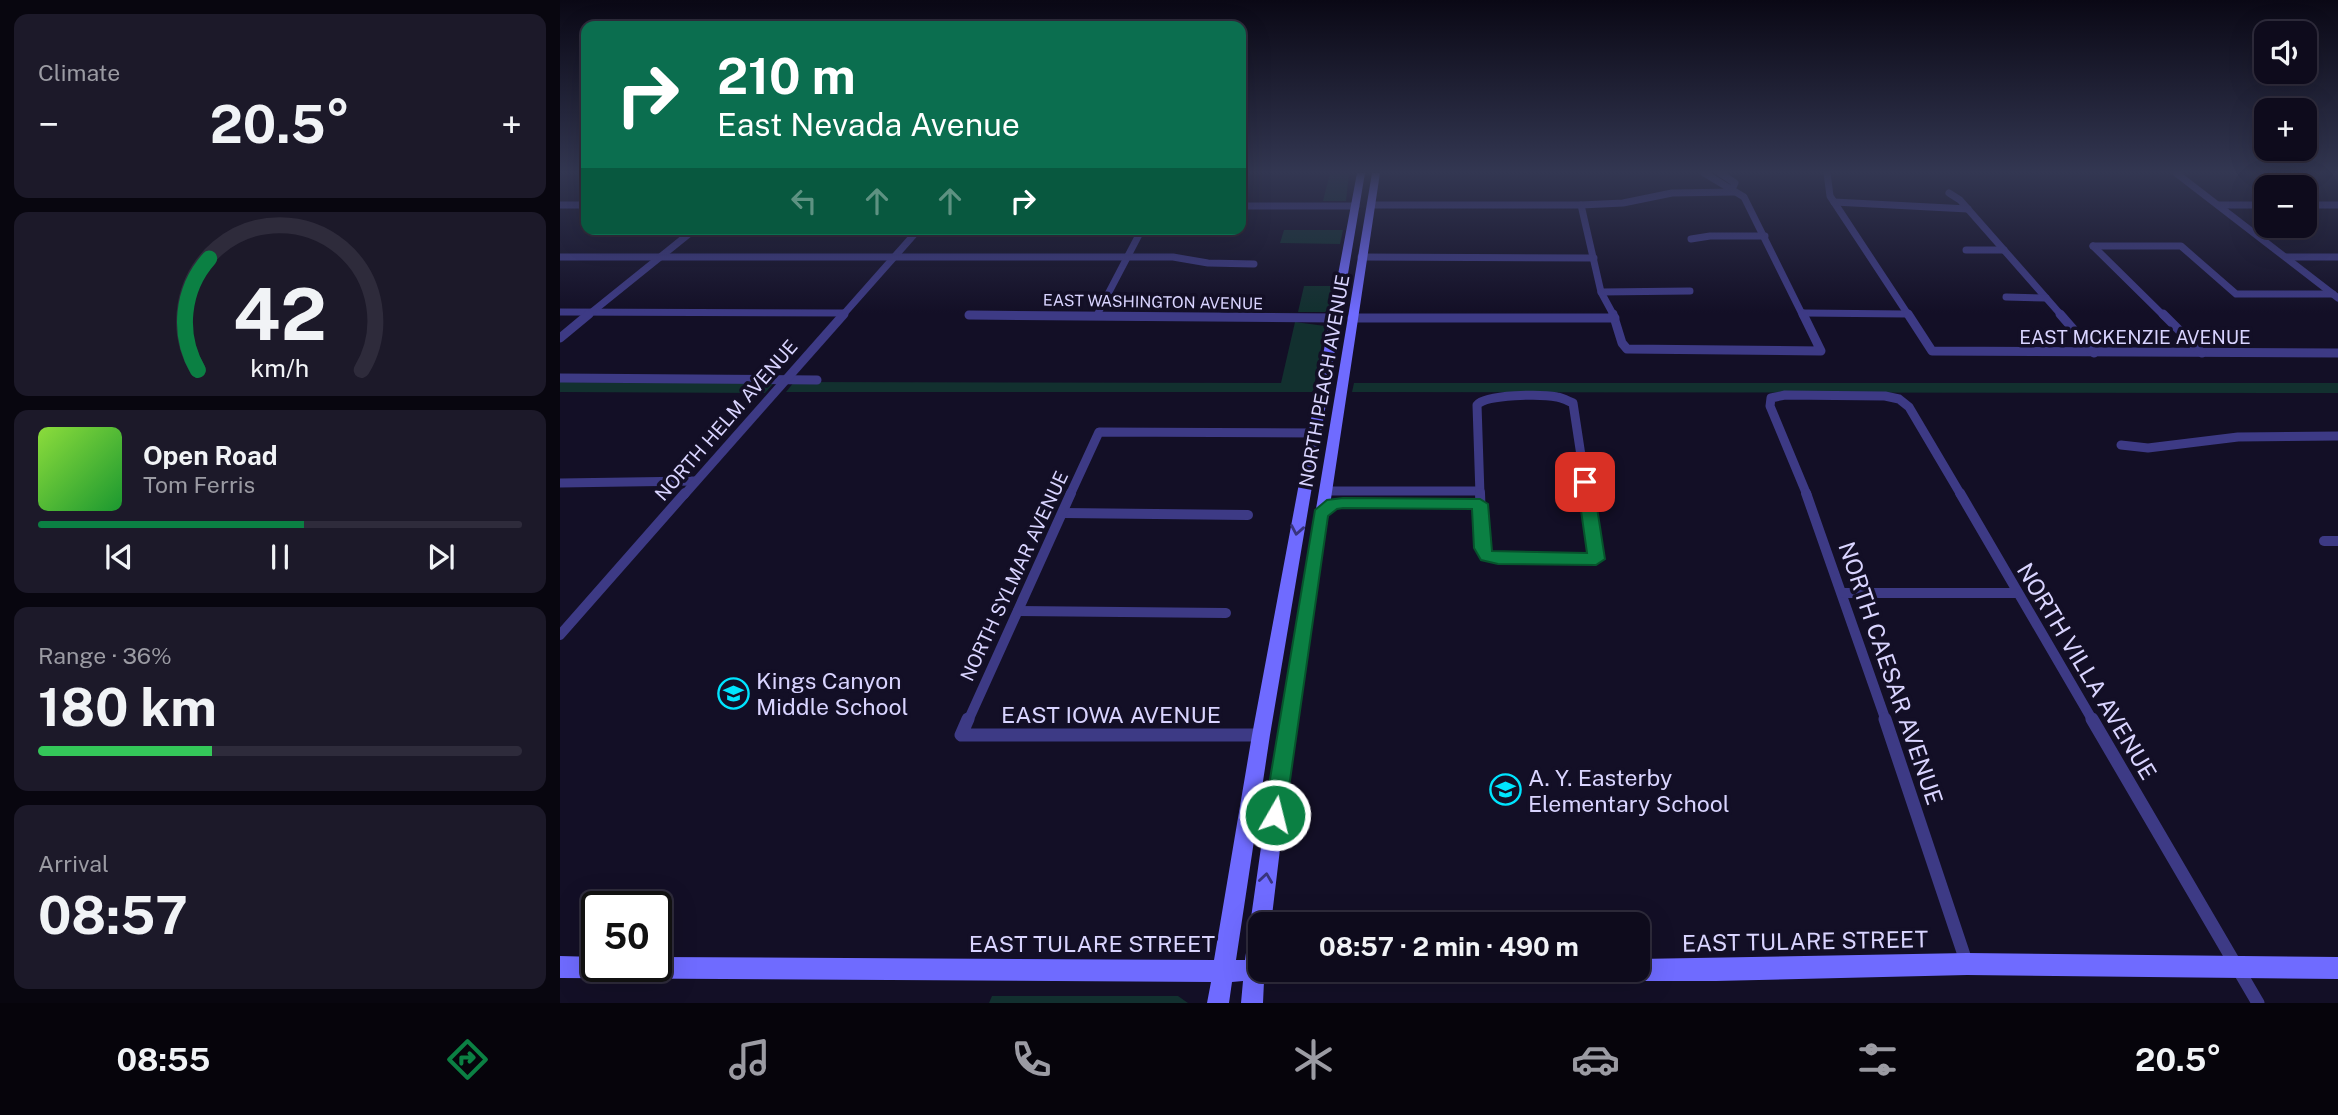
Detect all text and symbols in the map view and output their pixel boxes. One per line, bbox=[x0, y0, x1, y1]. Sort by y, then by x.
map controls bbox=[2254, 21, 2317, 238]
button: sound bbox=[2254, 21, 2317, 84]
text: 210 m bbox=[717, 47, 856, 105]
icon: right bbox=[602, 49, 693, 140]
text: Climate bbox=[38, 59, 120, 86]
text: 20.5° bbox=[210, 94, 350, 155]
button: + bbox=[2254, 98, 2317, 161]
text: − bbox=[38, 102, 59, 147]
text: + bbox=[501, 102, 522, 147]
text: East Nevada Avenue bbox=[717, 106, 1020, 143]
button: − bbox=[2254, 175, 2317, 238]
icon: left bbox=[785, 182, 823, 220]
icon: ahead bbox=[858, 182, 896, 220]
icon: ahead bbox=[931, 182, 969, 220]
icon: right bbox=[1004, 182, 1042, 220]
text: 42 bbox=[233, 271, 327, 356]
street label: NORTH PEACH AVENUE bbox=[1294, 273, 1354, 489]
street label: EAST WASHINGTON AVENUE bbox=[1043, 291, 1263, 313]
street label: EAST MCKENZIE AVENUE bbox=[2019, 326, 2251, 348]
street label: NORTH HELM AVENUE bbox=[650, 335, 802, 505]
text: km/h bbox=[251, 352, 309, 382]
text: Open Road bbox=[143, 440, 278, 471]
pin bbox=[1555, 452, 1615, 512]
icon: arrive bbox=[1566, 463, 1604, 501]
street label: NORTH SYLMAR AVENUE bbox=[956, 467, 1072, 685]
text: Tom Ferris bbox=[143, 471, 255, 498]
one-way arrow bbox=[1291, 524, 1306, 536]
icon: previous bbox=[100, 538, 138, 576]
icon: pause bbox=[261, 538, 299, 576]
icon: next bbox=[422, 538, 460, 576]
street label: NORTH CAESAR AVENUE bbox=[1833, 538, 1949, 808]
street label: NORTH VILLA AVENUE bbox=[2012, 558, 2162, 784]
text: Range · 36% bbox=[38, 642, 172, 669]
place label: Kings Canyon Middle School bbox=[756, 667, 909, 720]
school or university icon: Kings Canyon Middle School bbox=[716, 676, 750, 710]
text: 180 km bbox=[38, 677, 217, 738]
street label: EAST IOWA AVENUE bbox=[1001, 701, 1221, 728]
place label: A. Y. Easterby Elementary School bbox=[1528, 764, 1730, 817]
school or university icon: A. Y. Easterby Elementary School bbox=[1488, 773, 1522, 807]
position arrow bbox=[1238, 778, 1312, 852]
text: Arrival bbox=[38, 850, 109, 877]
one-way arrow bbox=[1258, 872, 1273, 884]
text: 08:57 bbox=[38, 885, 188, 946]
speed limit sign: 50 bbox=[581, 891, 672, 982]
street label: EAST TULARE STREET bbox=[1682, 925, 1929, 957]
street label: EAST TULARE STREET bbox=[969, 930, 1216, 957]
text: 08:57 · 2 min · 490 m bbox=[1319, 931, 1579, 962]
icon: directions bbox=[443, 1035, 492, 1084]
icon: music bbox=[725, 1035, 774, 1084]
icon: phone bbox=[1007, 1035, 1056, 1084]
icon: climate bbox=[1289, 1035, 1338, 1084]
icon: car bbox=[1571, 1035, 1620, 1084]
icon: filters bbox=[1853, 1035, 1902, 1084]
text: 08:55 bbox=[116, 1041, 210, 1078]
text: 20.5° bbox=[2135, 1041, 2221, 1078]

